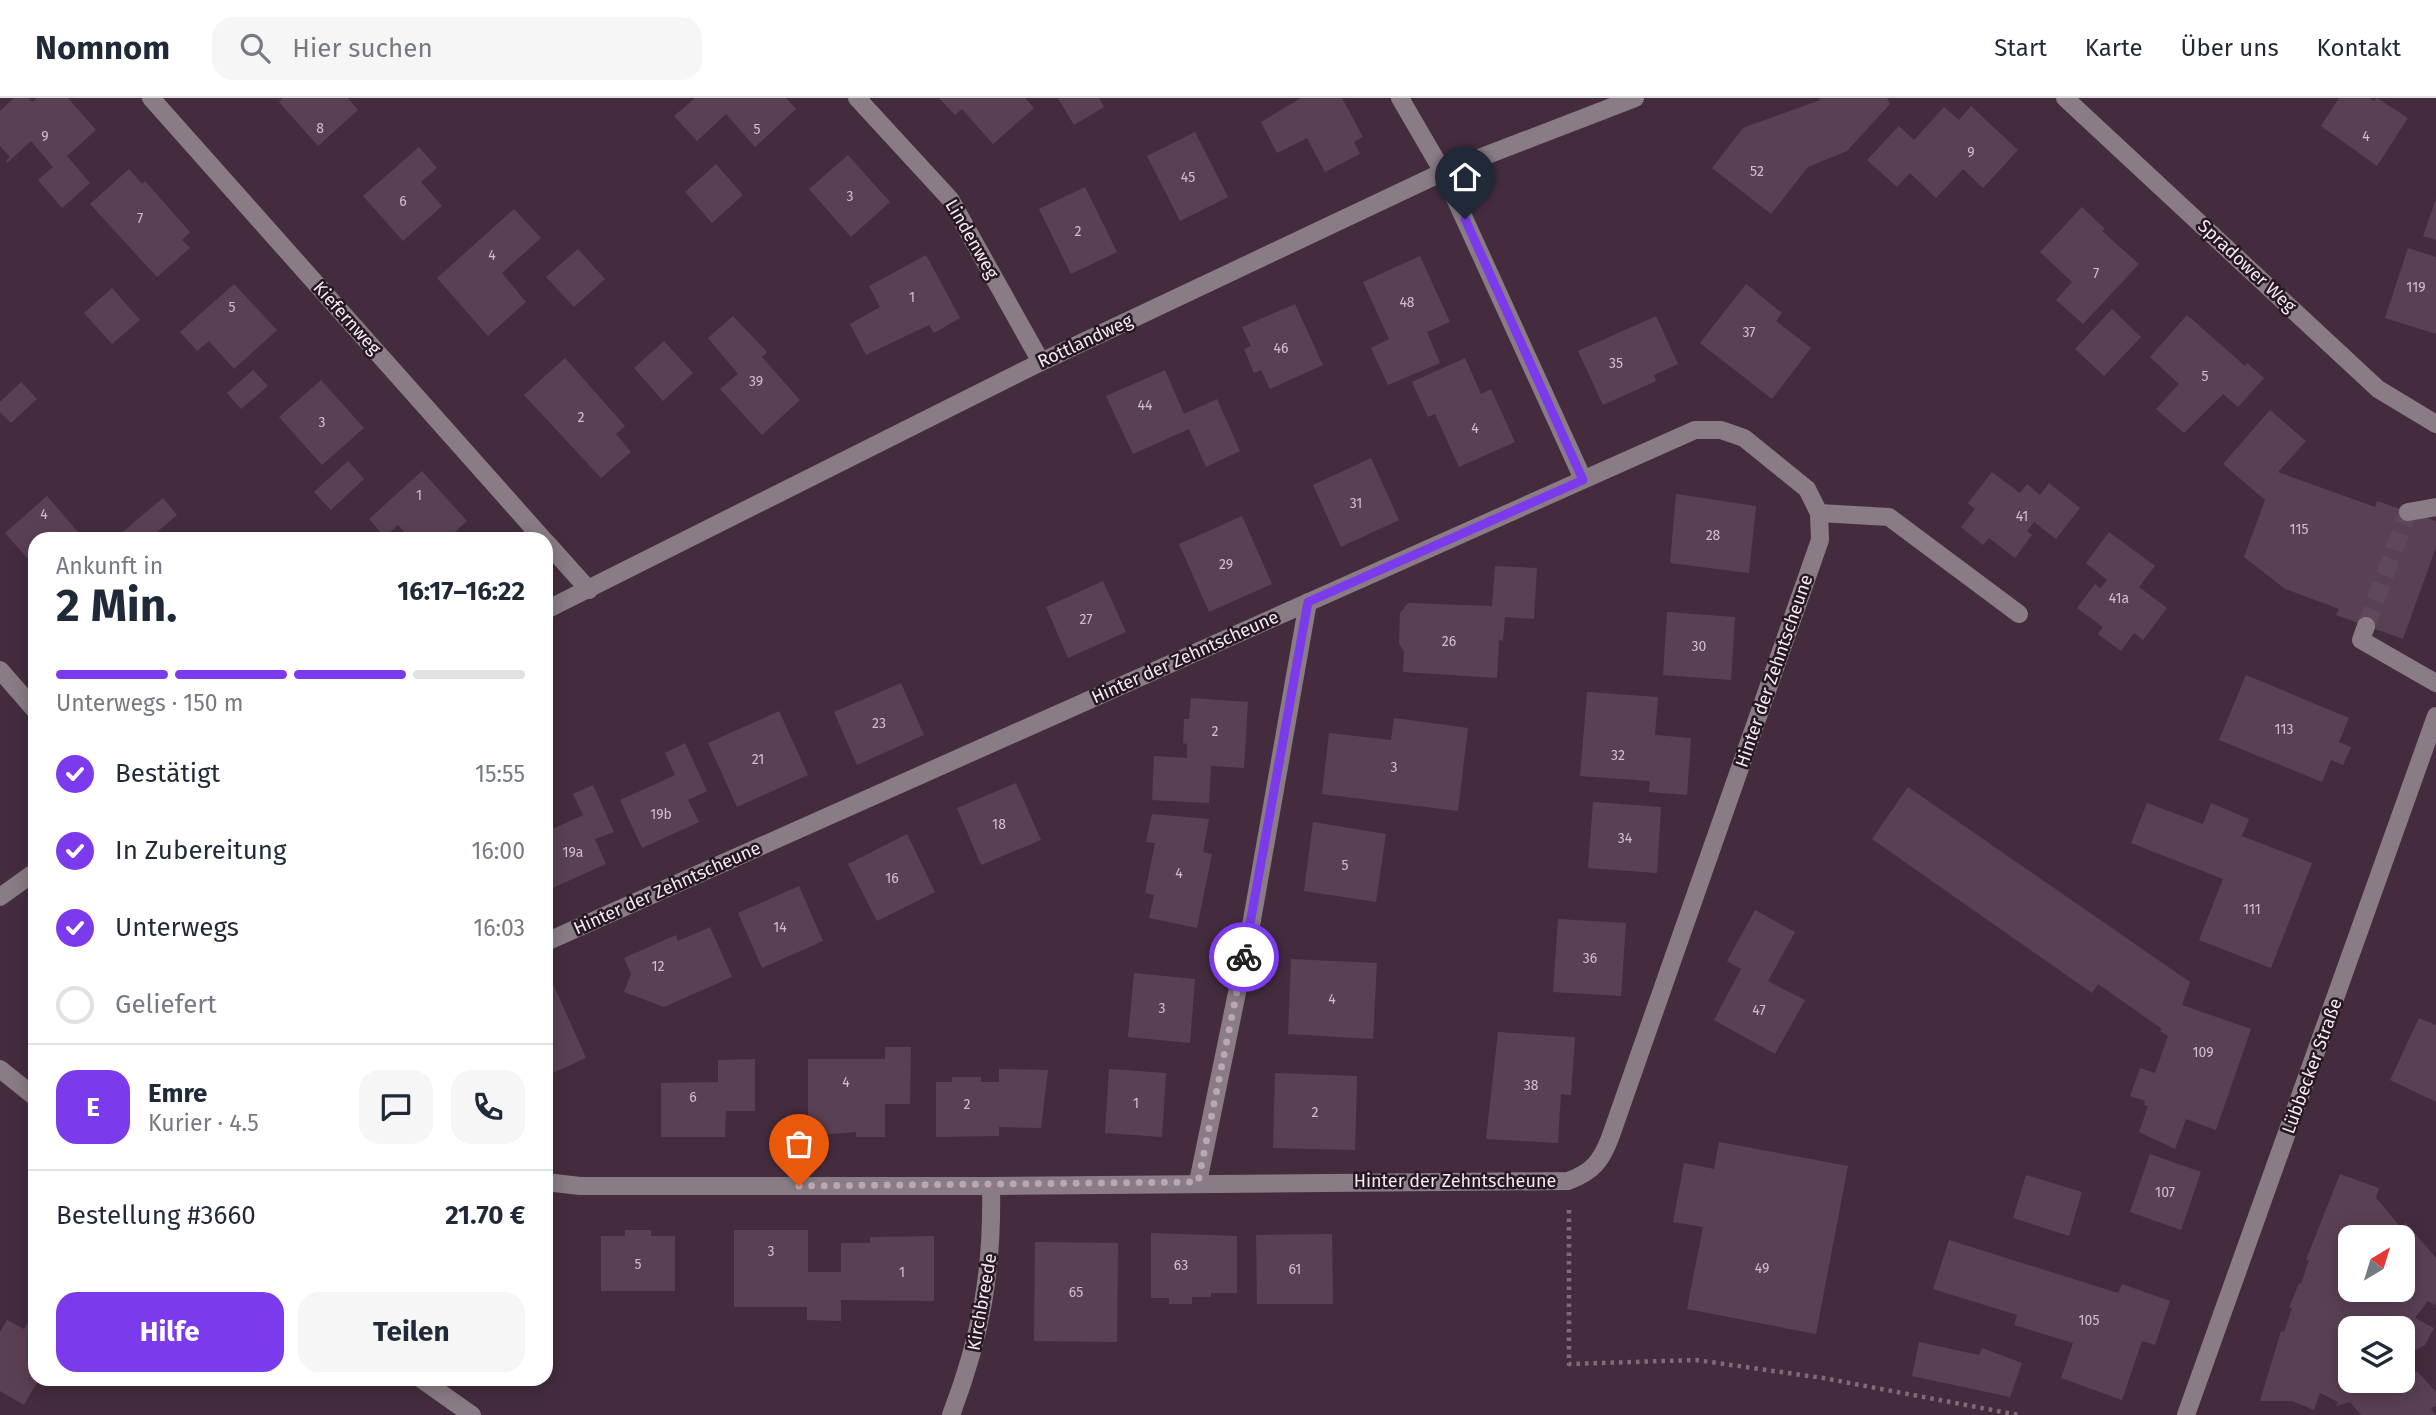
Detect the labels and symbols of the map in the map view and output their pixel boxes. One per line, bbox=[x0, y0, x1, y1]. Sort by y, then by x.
house number: 8 bbox=[316, 120, 324, 137]
house number: 5 bbox=[753, 121, 761, 138]
house number: 9 bbox=[41, 128, 49, 145]
house number: 4 bbox=[2362, 128, 2370, 145]
house number: 9 bbox=[1967, 144, 1975, 161]
pin bbox=[1435, 147, 1495, 219]
house number: 52 bbox=[1750, 163, 1764, 180]
house number: 45 bbox=[1181, 169, 1195, 186]
house number: 3 bbox=[847, 188, 854, 205]
house number: 6 bbox=[399, 193, 407, 210]
street label: Lindenweg bbox=[941, 195, 1004, 283]
house number: 7 bbox=[137, 210, 143, 227]
street label: Spradower Weg bbox=[2193, 215, 2301, 318]
house number: 2 bbox=[1075, 223, 1082, 240]
house number: 4 bbox=[488, 247, 496, 264]
house number: 7 bbox=[2093, 265, 2099, 282]
street label: Kiefernweg bbox=[308, 277, 386, 360]
house number: 119 bbox=[2406, 279, 2426, 296]
house number: 1 bbox=[909, 289, 915, 306]
house number: 48 bbox=[1399, 294, 1415, 311]
house number: 5 bbox=[228, 299, 236, 316]
street label: Rottlandweg bbox=[1034, 309, 1137, 373]
house number: 37 bbox=[1742, 324, 1756, 341]
house number: 46 bbox=[1274, 340, 1288, 357]
house number: 35 bbox=[1609, 355, 1623, 372]
house number: 5 bbox=[2201, 368, 2209, 385]
house number: 39 bbox=[749, 373, 763, 390]
house number: 44 bbox=[1138, 397, 1153, 414]
house number: 2 bbox=[578, 409, 585, 426]
house number: 3 bbox=[319, 414, 326, 431]
house number: 4 bbox=[1471, 420, 1479, 437]
house number: 1 bbox=[416, 487, 422, 504]
house number: 31 bbox=[1350, 495, 1362, 512]
house number: 4 bbox=[40, 506, 48, 523]
house number: 41 bbox=[2016, 508, 2028, 525]
house number: 115 bbox=[2290, 521, 2308, 538]
house number: 28 bbox=[1706, 527, 1721, 544]
house number: 29 bbox=[1219, 556, 1233, 573]
street label: Hinter der Zehntscheune bbox=[1731, 572, 1817, 770]
house number: 41a bbox=[2109, 590, 2129, 607]
street label: Hinter der Zehntscheune bbox=[1088, 606, 1282, 708]
house number: 27 bbox=[1079, 611, 1093, 628]
house number: 26 bbox=[1442, 633, 1456, 650]
house number: 30 bbox=[1692, 638, 1707, 655]
house number: 23 bbox=[872, 715, 886, 732]
house number: 113 bbox=[2275, 721, 2293, 738]
house number: 2 bbox=[1212, 723, 1219, 740]
house number: 32 bbox=[1611, 747, 1625, 764]
house number: 21 bbox=[752, 751, 764, 768]
house number: 3 bbox=[1391, 759, 1398, 776]
house number: 19b bbox=[650, 806, 672, 823]
house number: 18 bbox=[992, 816, 1006, 833]
house number: 34 bbox=[1618, 830, 1633, 847]
street label: Hinter der Zehntscheune bbox=[570, 837, 764, 939]
house number: 19a bbox=[563, 844, 583, 861]
house number: 5 bbox=[1341, 857, 1349, 874]
house number: 4 bbox=[1175, 865, 1183, 882]
house number: 16 bbox=[885, 870, 899, 887]
house number: 111 bbox=[2243, 901, 2261, 918]
house number: 14 bbox=[773, 919, 787, 936]
courier bbox=[1209, 922, 1279, 992]
house number: 36 bbox=[1583, 950, 1597, 967]
house number: 12 bbox=[652, 958, 665, 975]
house number: 4 bbox=[1328, 991, 1336, 1008]
street label: Lübbecker Straße bbox=[2277, 995, 2347, 1137]
house number: 3 bbox=[1159, 1000, 1166, 1017]
house number: 47 bbox=[1752, 1002, 1766, 1019]
house number: 109 bbox=[2192, 1044, 2214, 1061]
house number: 4 bbox=[842, 1074, 850, 1091]
house number: 38 bbox=[1524, 1077, 1539, 1094]
house number: 6 bbox=[689, 1089, 697, 1106]
house number: 1 bbox=[1133, 1095, 1139, 1112]
house number: 2 bbox=[964, 1096, 971, 1113]
house number: 2 bbox=[1312, 1104, 1319, 1121]
pin bbox=[769, 1114, 829, 1186]
street label: Hinter der Zehntscheune bbox=[1354, 1170, 1556, 1192]
house number: 107 bbox=[2155, 1184, 2175, 1201]
north arrow bbox=[2338, 1225, 2415, 1302]
house number: 3 bbox=[768, 1243, 775, 1260]
street label: Kirchbreede bbox=[963, 1252, 1001, 1352]
house number: 5 bbox=[634, 1256, 642, 1273]
house number: 63 bbox=[1174, 1257, 1188, 1274]
house number: 49 bbox=[1755, 1260, 1769, 1277]
house number: 61 bbox=[1289, 1261, 1301, 1278]
house number: 1 bbox=[899, 1264, 905, 1281]
house number: 65 bbox=[1069, 1284, 1083, 1301]
house number: 105 bbox=[2079, 1312, 2099, 1329]

